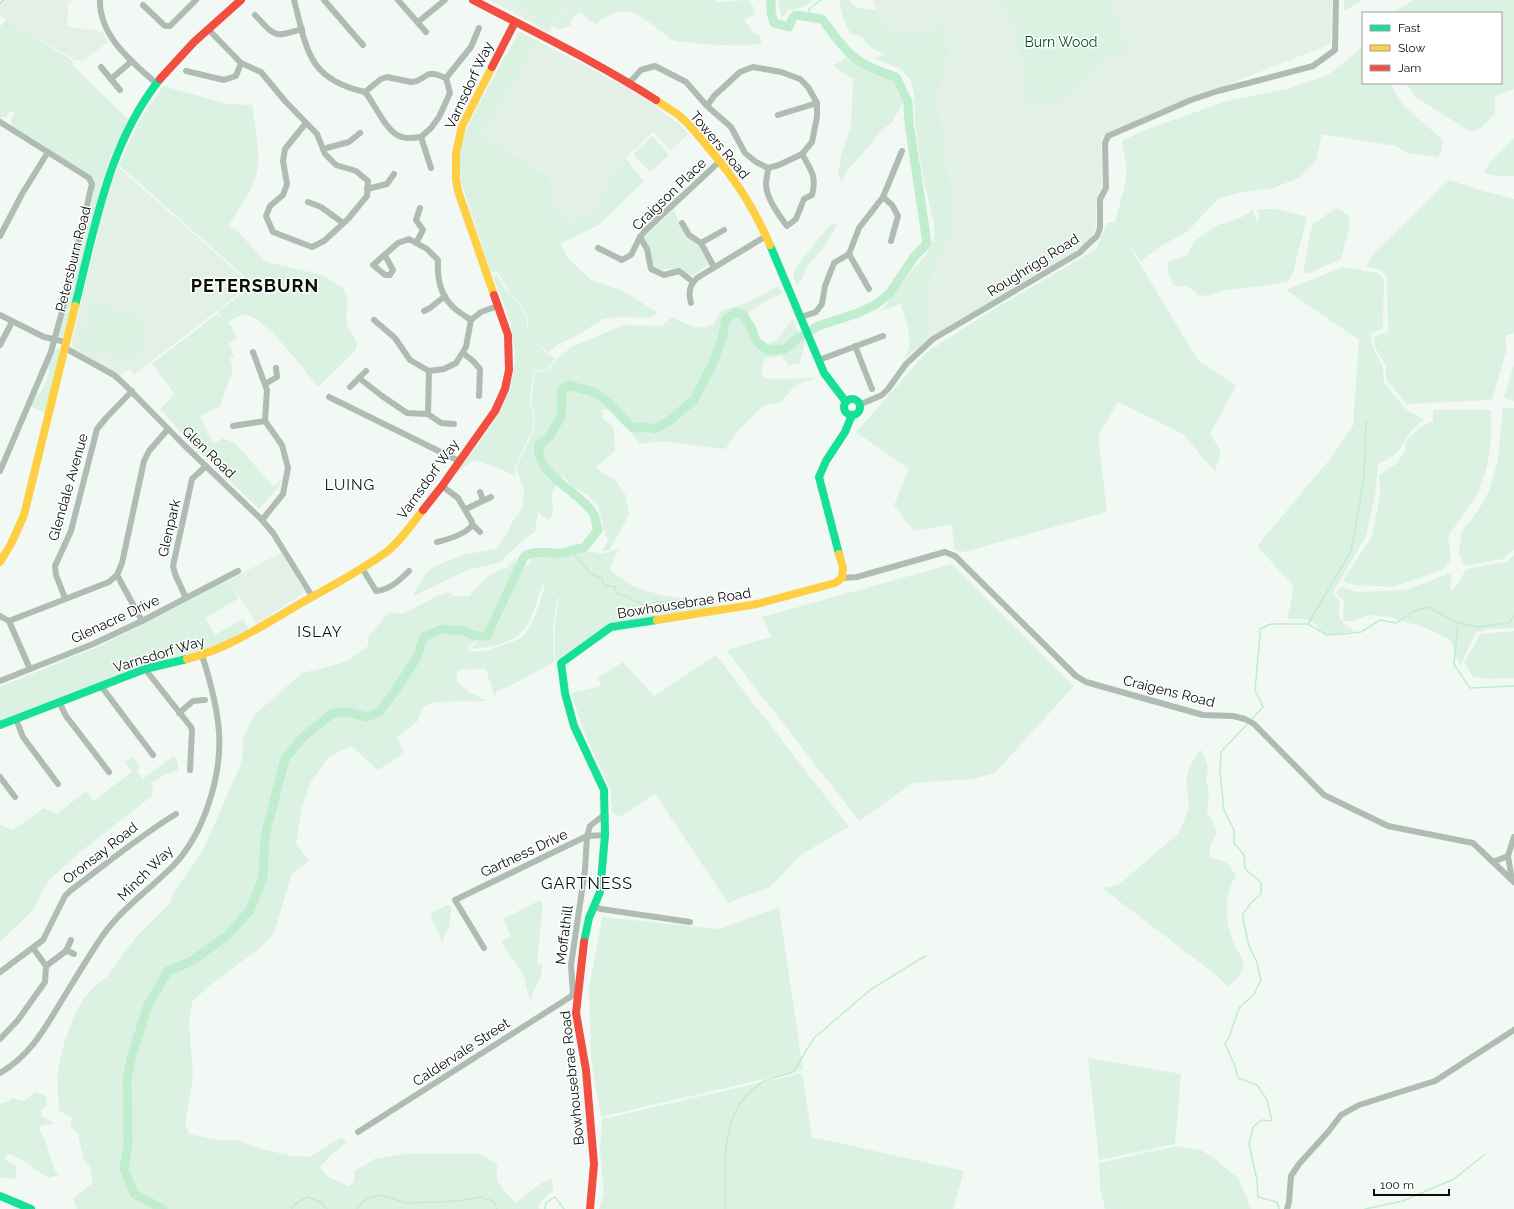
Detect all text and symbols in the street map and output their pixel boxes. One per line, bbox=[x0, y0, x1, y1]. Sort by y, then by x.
legend bbox=[1362, 12, 1502, 84]
text: Fast bbox=[1398, 21, 1421, 35]
park label: Burn Wood bbox=[1025, 34, 1097, 50]
street label: Varnsdorf Way bbox=[442, 38, 496, 131]
text: Slow bbox=[1398, 41, 1425, 55]
text: Jam bbox=[1398, 61, 1421, 75]
street label: Towers Road bbox=[687, 108, 753, 182]
street label: Craigson Place bbox=[629, 155, 709, 233]
street label: Petersburn Road bbox=[52, 204, 94, 314]
street label: Roughrigg Road bbox=[984, 230, 1082, 300]
district label: PETERSBURN bbox=[191, 275, 319, 296]
street label: Glen Road bbox=[179, 423, 239, 481]
street label: Glendale Avenue bbox=[45, 432, 91, 542]
street label: Varnsdorf Way bbox=[394, 436, 462, 522]
district label: LUING bbox=[325, 476, 375, 494]
street label: Glenpark bbox=[155, 497, 184, 558]
street label: Bowhousebrae Road bbox=[616, 585, 752, 621]
street label: Glenacre Drive bbox=[68, 592, 162, 646]
district label: ISLAY bbox=[297, 623, 343, 641]
street label: Varnsdorf Way bbox=[111, 632, 207, 675]
street label: Craigens Road bbox=[1121, 672, 1217, 710]
street label: Oronsay Road bbox=[60, 819, 140, 887]
street label: Gartness Drive bbox=[478, 826, 570, 880]
street label: Minch Way bbox=[114, 842, 176, 904]
district label: GARTNESS bbox=[541, 874, 633, 893]
street label: Moffathill bbox=[552, 904, 576, 966]
street label: Bowhousebrae Road bbox=[557, 1010, 587, 1146]
street label: Caldervale Street bbox=[410, 1015, 513, 1089]
scale bar bbox=[1374, 1171, 1449, 1197]
text: 100 m bbox=[1380, 1178, 1414, 1192]

